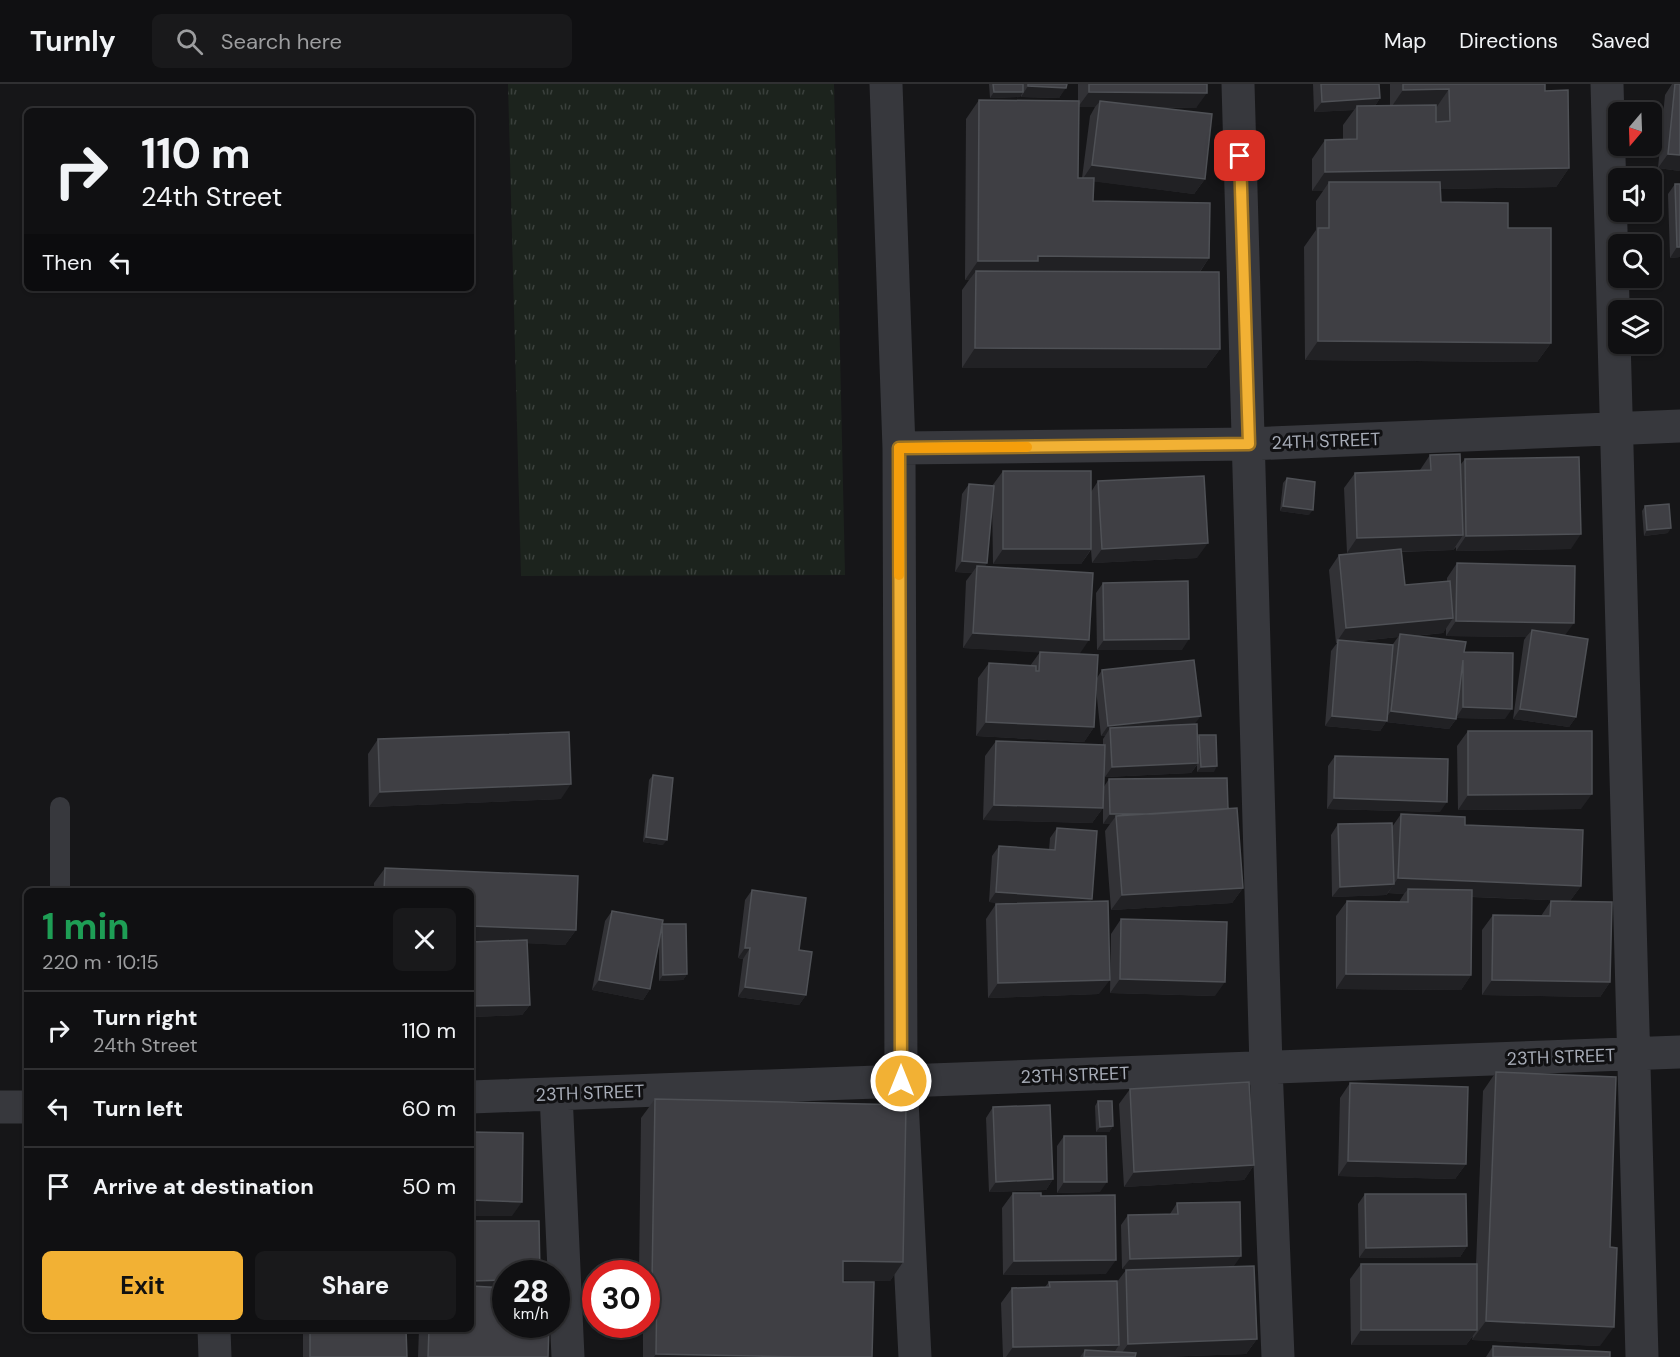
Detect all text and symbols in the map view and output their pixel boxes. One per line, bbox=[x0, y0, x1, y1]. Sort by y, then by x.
search box bbox=[152, 14, 572, 68]
text: Turnly bbox=[30, 23, 116, 60]
icon: search bbox=[173, 25, 206, 58]
text: Search here bbox=[221, 27, 342, 56]
text: Map bbox=[1384, 27, 1426, 55]
text: Directions bbox=[1459, 27, 1558, 55]
text: Saved bbox=[1591, 27, 1650, 55]
north arrow bbox=[1608, 102, 1662, 156]
map controls bbox=[1608, 102, 1662, 354]
text: 110 m bbox=[141, 126, 251, 181]
pin bbox=[1214, 130, 1265, 181]
icon: right bbox=[42, 132, 120, 210]
icon: arrive bbox=[1223, 139, 1256, 172]
button: sound bbox=[1608, 168, 1662, 222]
text: 24th Street bbox=[141, 179, 282, 214]
button: search bbox=[1608, 234, 1662, 288]
icon: left bbox=[104, 246, 137, 279]
text: Then bbox=[42, 248, 92, 277]
button: layers bbox=[1608, 300, 1662, 354]
street label: 24TH STREET bbox=[1271, 427, 1381, 455]
text: 1 min bbox=[42, 903, 130, 950]
button: close bbox=[393, 908, 456, 971]
text: 220 m · 10:15 bbox=[42, 949, 159, 975]
text: Turn right bbox=[93, 1003, 198, 1032]
icon: right bbox=[42, 1014, 75, 1047]
text: 110 m bbox=[402, 1016, 456, 1045]
text: 24th Street bbox=[93, 1032, 198, 1058]
street label: 23TH STREET bbox=[1506, 1043, 1616, 1071]
position arrow bbox=[869, 1049, 933, 1113]
street label: 23TH STREET bbox=[1020, 1061, 1130, 1089]
street label: 23TH STREET bbox=[535, 1079, 645, 1107]
icon: left bbox=[42, 1092, 75, 1125]
text: Turn left bbox=[93, 1094, 183, 1123]
text: 60 m bbox=[402, 1094, 456, 1123]
icon: arrive bbox=[42, 1170, 75, 1203]
text: Arrive at destination bbox=[93, 1172, 314, 1201]
text: 50 m bbox=[402, 1172, 456, 1201]
button: Exit bbox=[42, 1251, 243, 1320]
button: Share bbox=[255, 1251, 456, 1320]
speed limit sign: 30 bbox=[582, 1260, 660, 1338]
text: 28 bbox=[513, 1272, 549, 1311]
text: km/h bbox=[513, 1304, 549, 1324]

